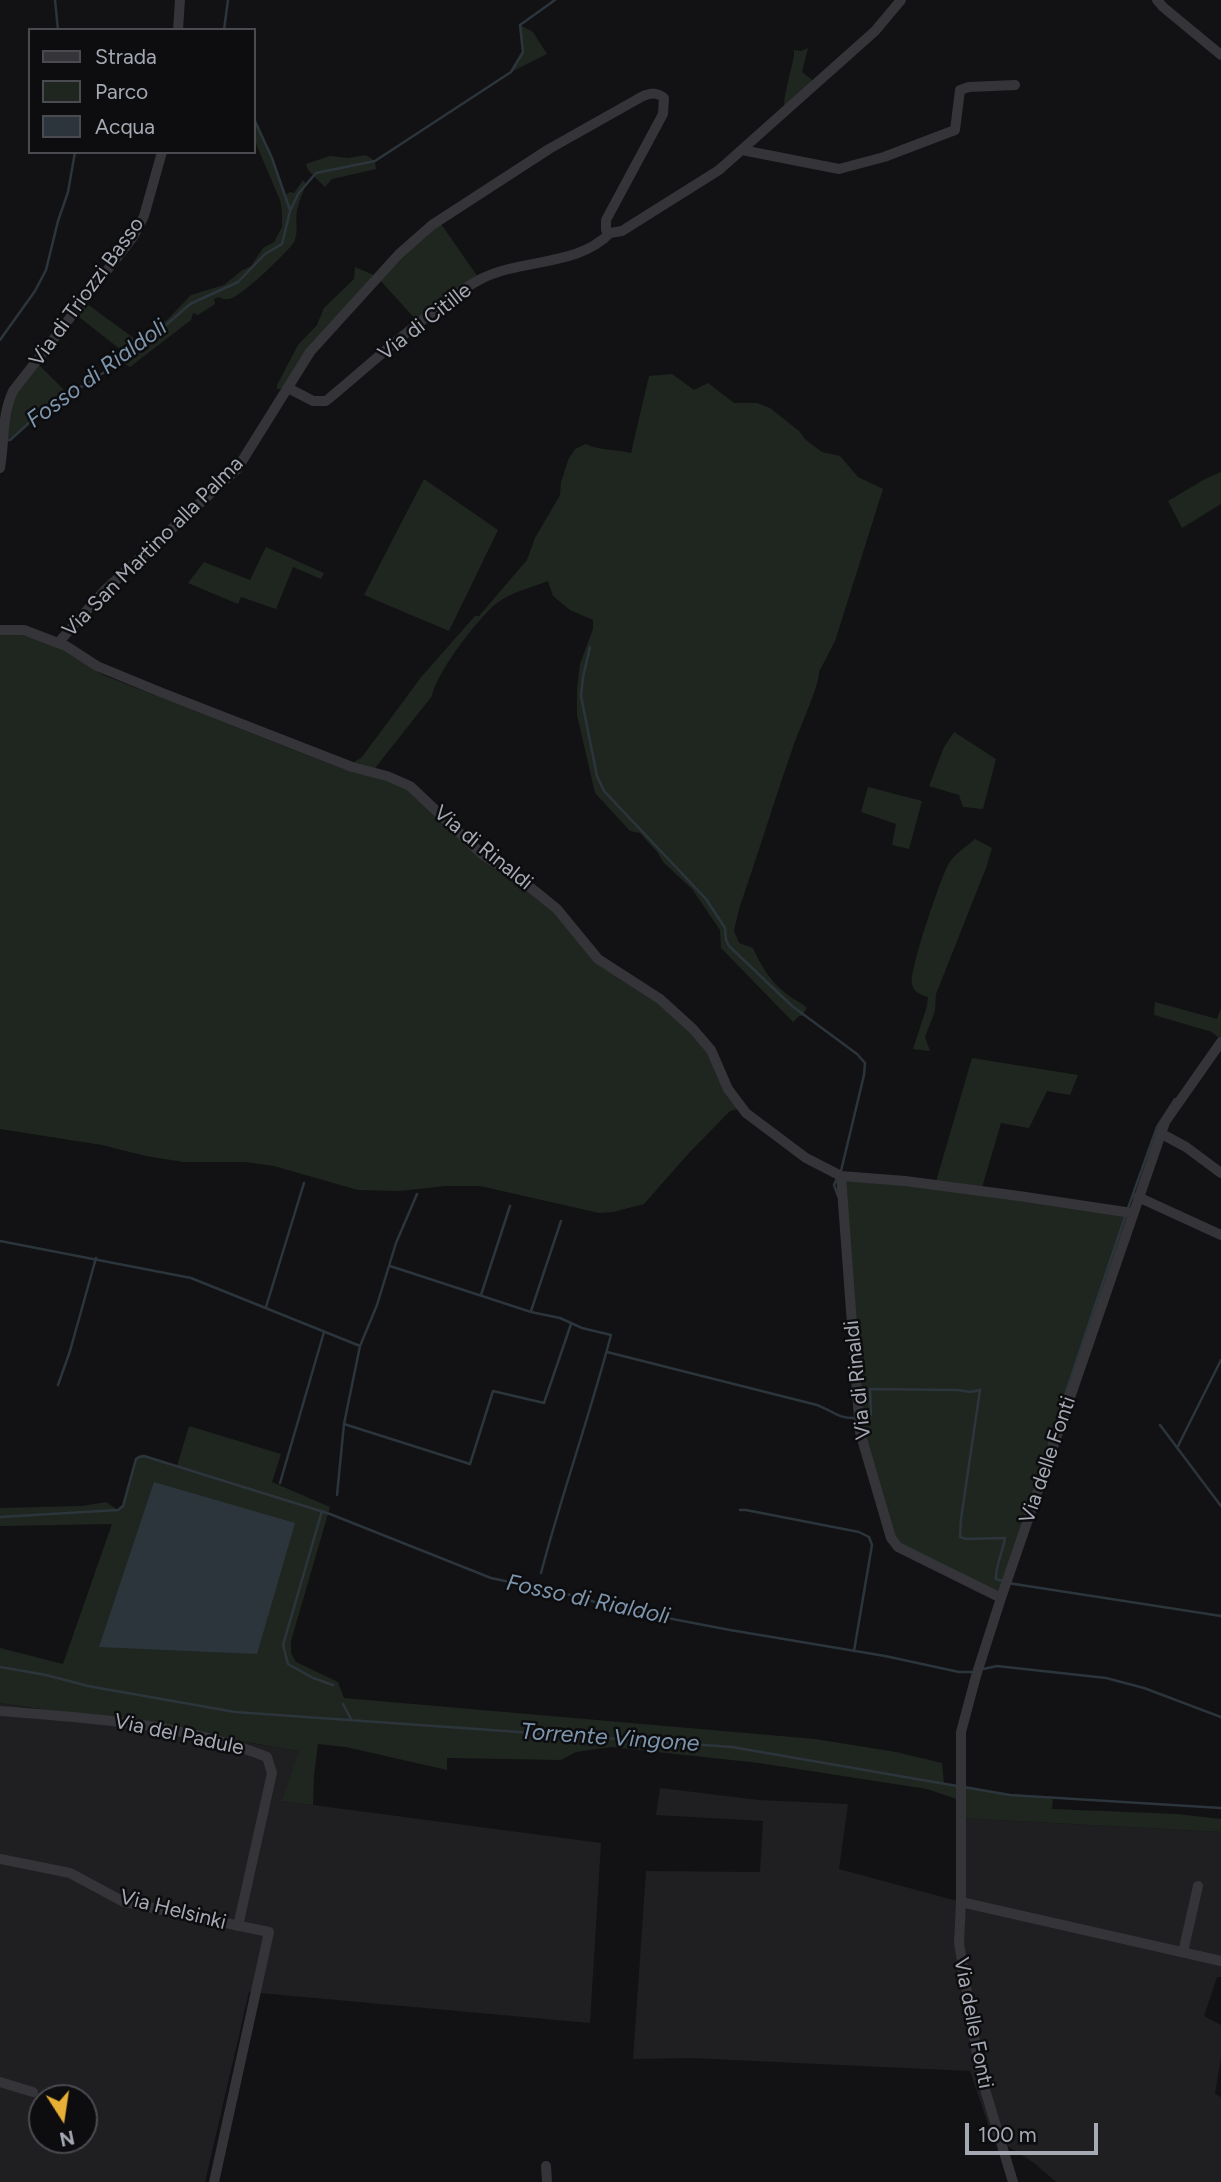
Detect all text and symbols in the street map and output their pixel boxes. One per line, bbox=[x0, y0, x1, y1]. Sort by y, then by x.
legend bbox=[28, 28, 256, 154]
text: Strada bbox=[95, 44, 157, 69]
text: Parco bbox=[95, 79, 148, 104]
text: Acqua bbox=[95, 114, 155, 139]
street label: Via di Triozzi Basso bbox=[24, 212, 150, 372]
street label: Via di Citille bbox=[373, 278, 477, 366]
water label: Fosso di Rialdoli bbox=[22, 314, 172, 434]
street label: Via San Martino alla Palma bbox=[57, 451, 249, 643]
street label: Via di Rinaldi bbox=[428, 800, 538, 896]
street label: Via di Rinaldi bbox=[839, 1319, 877, 1441]
street label: Via delle Fonti bbox=[1014, 1393, 1082, 1527]
water label: Fosso di Rialdoli bbox=[504, 1569, 672, 1631]
street label: Via del Padule bbox=[112, 1709, 246, 1761]
water label: Torrente Vingone bbox=[520, 1718, 700, 1758]
street label: Via Helsinki bbox=[117, 1885, 229, 1935]
street label: Via delle Fonti bbox=[948, 1955, 998, 2091]
north arrow bbox=[28, 2084, 98, 2154]
scale bar bbox=[969, 2108, 1102, 2152]
text: 100 m bbox=[978, 2122, 1037, 2147]
text: N bbox=[57, 2125, 77, 2151]

